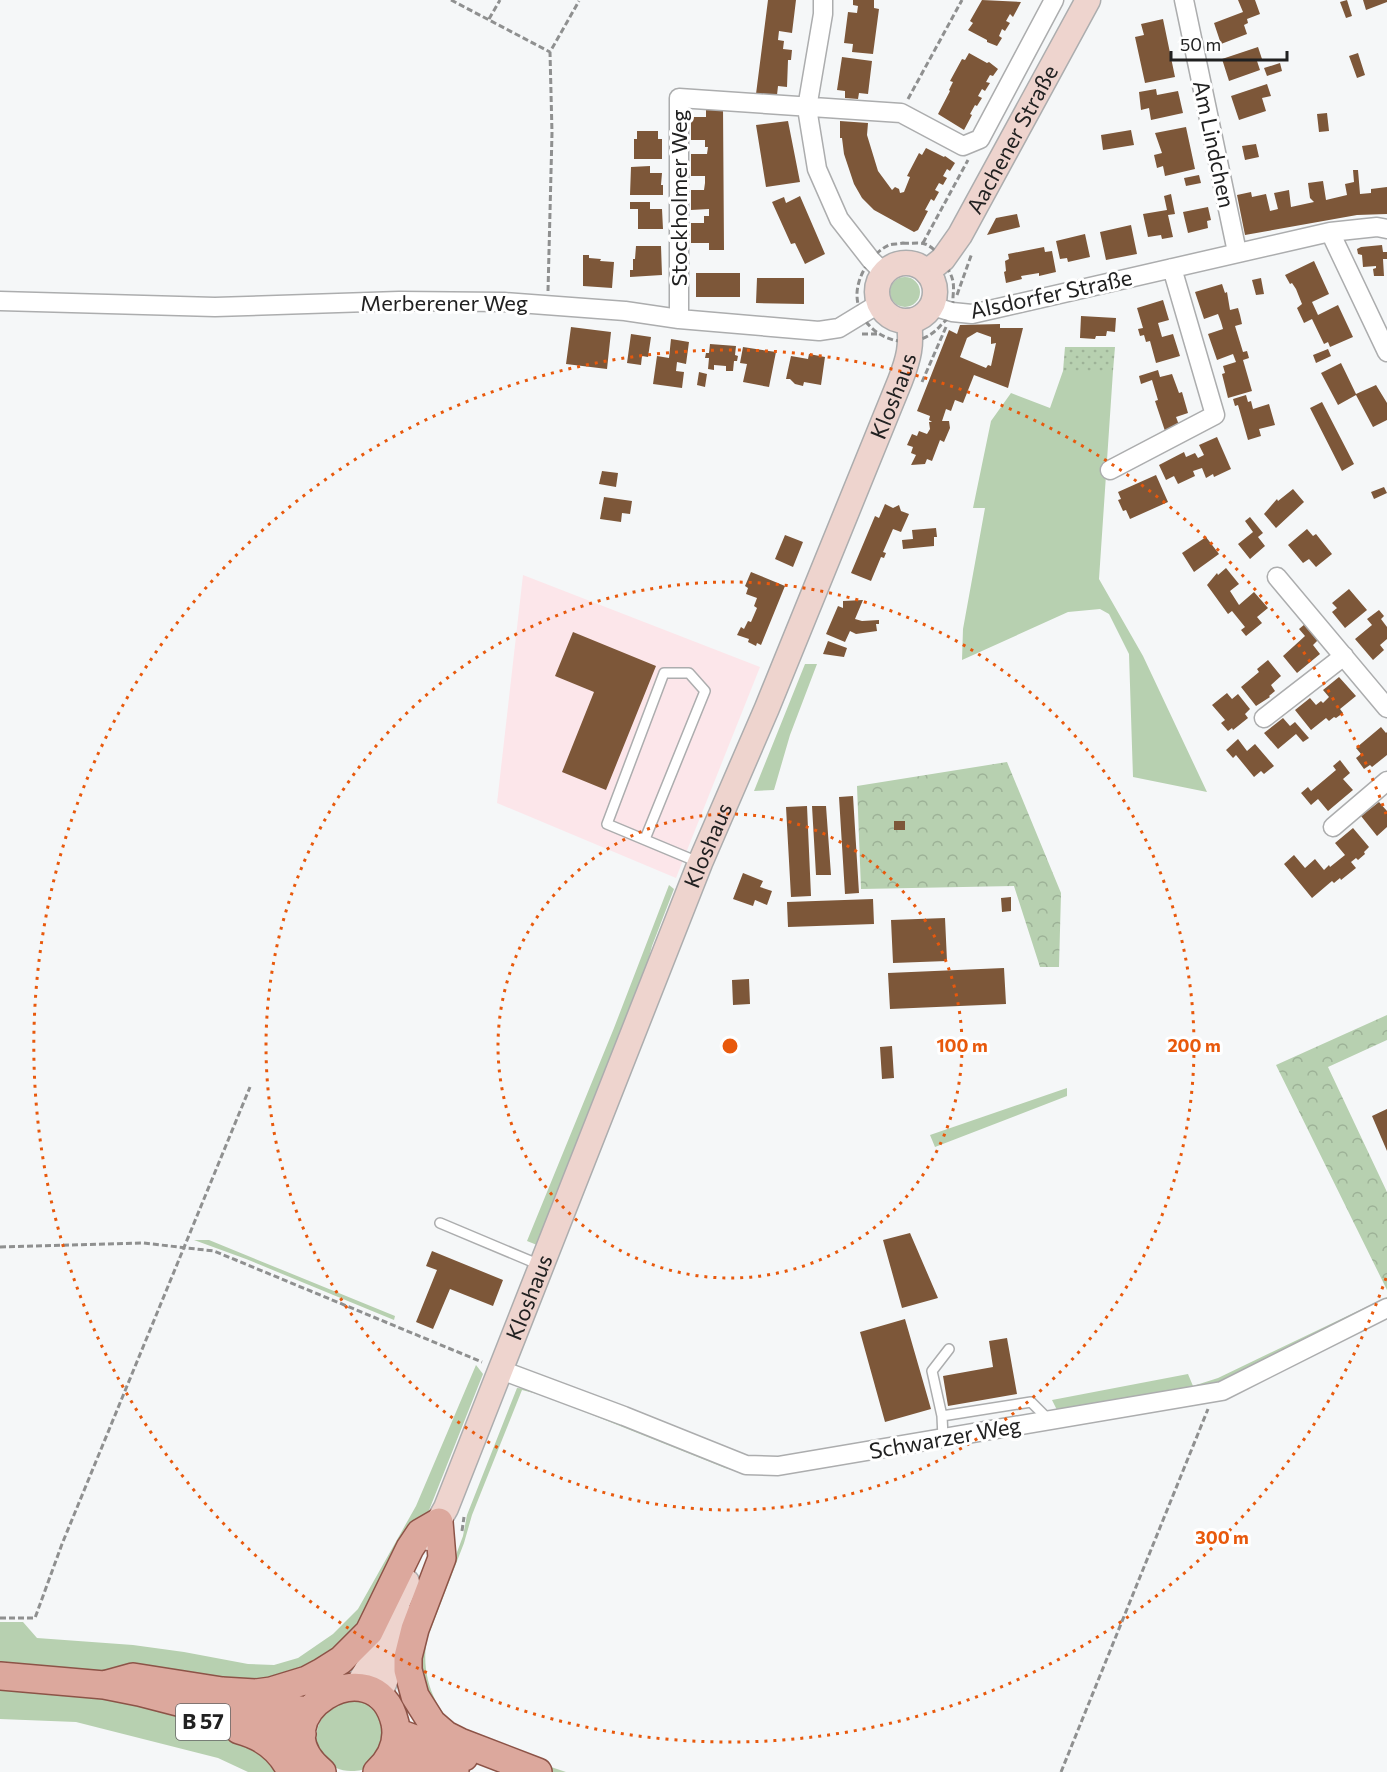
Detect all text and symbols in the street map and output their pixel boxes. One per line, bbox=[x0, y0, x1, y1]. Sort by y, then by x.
scale bar bbox=[1171, 24, 1286, 62]
text: 50 m bbox=[1180, 33, 1221, 55]
street label: Aachener Straße bbox=[960, 60, 1063, 218]
street label: Am Lindchen bbox=[1188, 78, 1241, 210]
street label: Stockholmer Weg bbox=[665, 109, 692, 287]
street label: Alsdorfer Straße bbox=[967, 263, 1134, 324]
street label: Merberener Weg bbox=[360, 289, 528, 316]
street label: Kloshaus bbox=[864, 351, 921, 443]
street label: Kloshaus bbox=[678, 799, 737, 892]
text: 100 m bbox=[936, 1034, 988, 1056]
text: 200 m bbox=[1167, 1034, 1221, 1056]
centre of rings bbox=[720, 1036, 740, 1056]
street label: Kloshaus bbox=[500, 1250, 558, 1344]
street label: Schwarzer Weg bbox=[867, 1411, 1023, 1464]
text: 300 m bbox=[1195, 1526, 1249, 1548]
road number: B 57 bbox=[176, 1704, 230, 1740]

